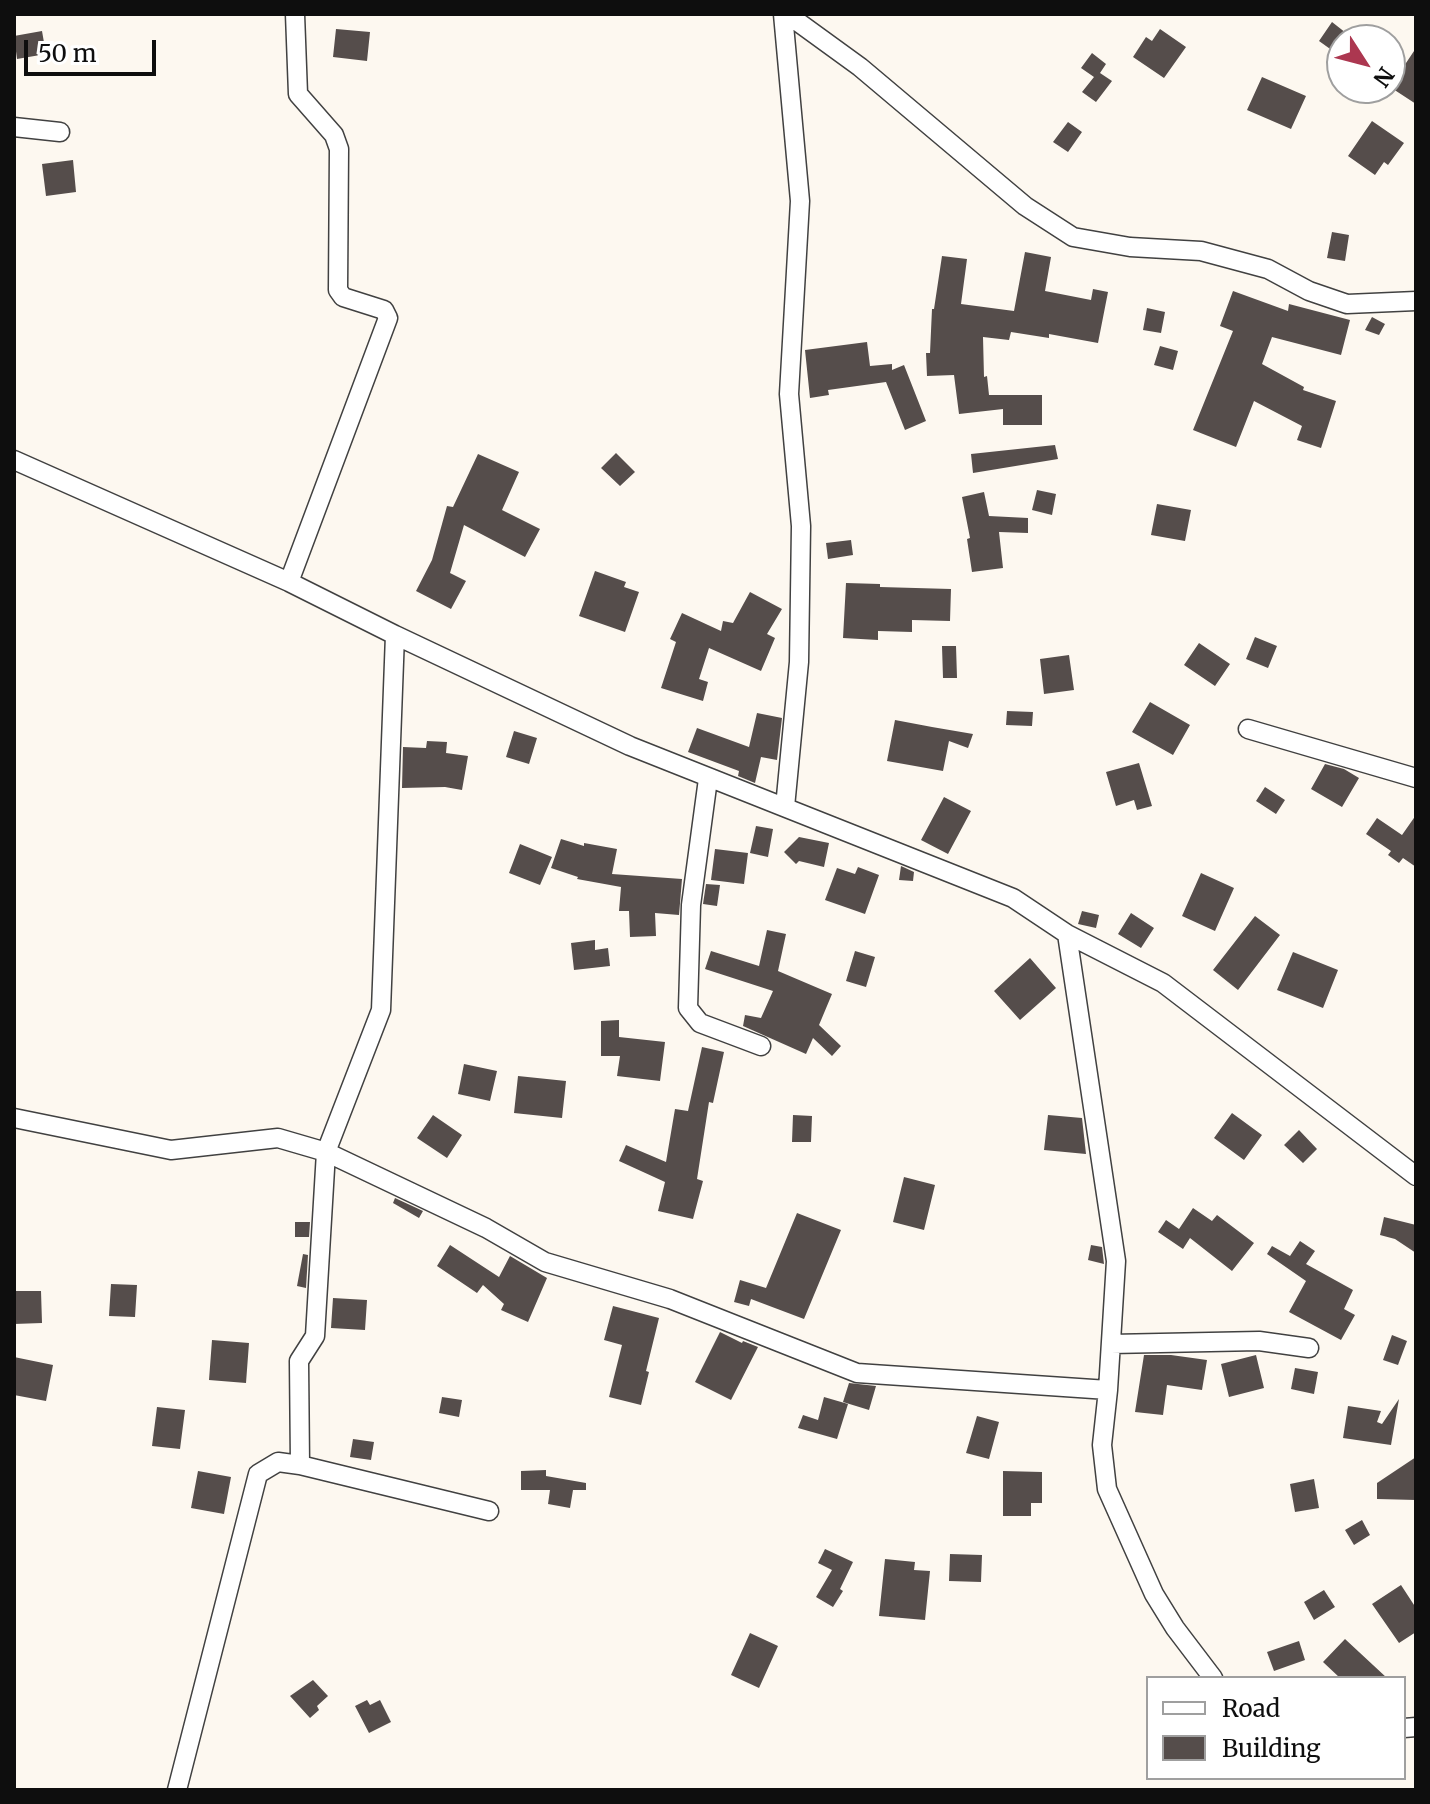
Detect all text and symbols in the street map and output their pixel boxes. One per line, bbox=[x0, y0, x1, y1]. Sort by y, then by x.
scale bar bbox=[28, 24, 160, 74]
north arrow bbox=[1326, 24, 1406, 104]
text: 50 m bbox=[38, 38, 97, 69]
text: N bbox=[1367, 62, 1400, 92]
legend bbox=[1146, 1676, 1406, 1780]
text: Road bbox=[1222, 1693, 1280, 1724]
text: Building bbox=[1222, 1733, 1321, 1764]

